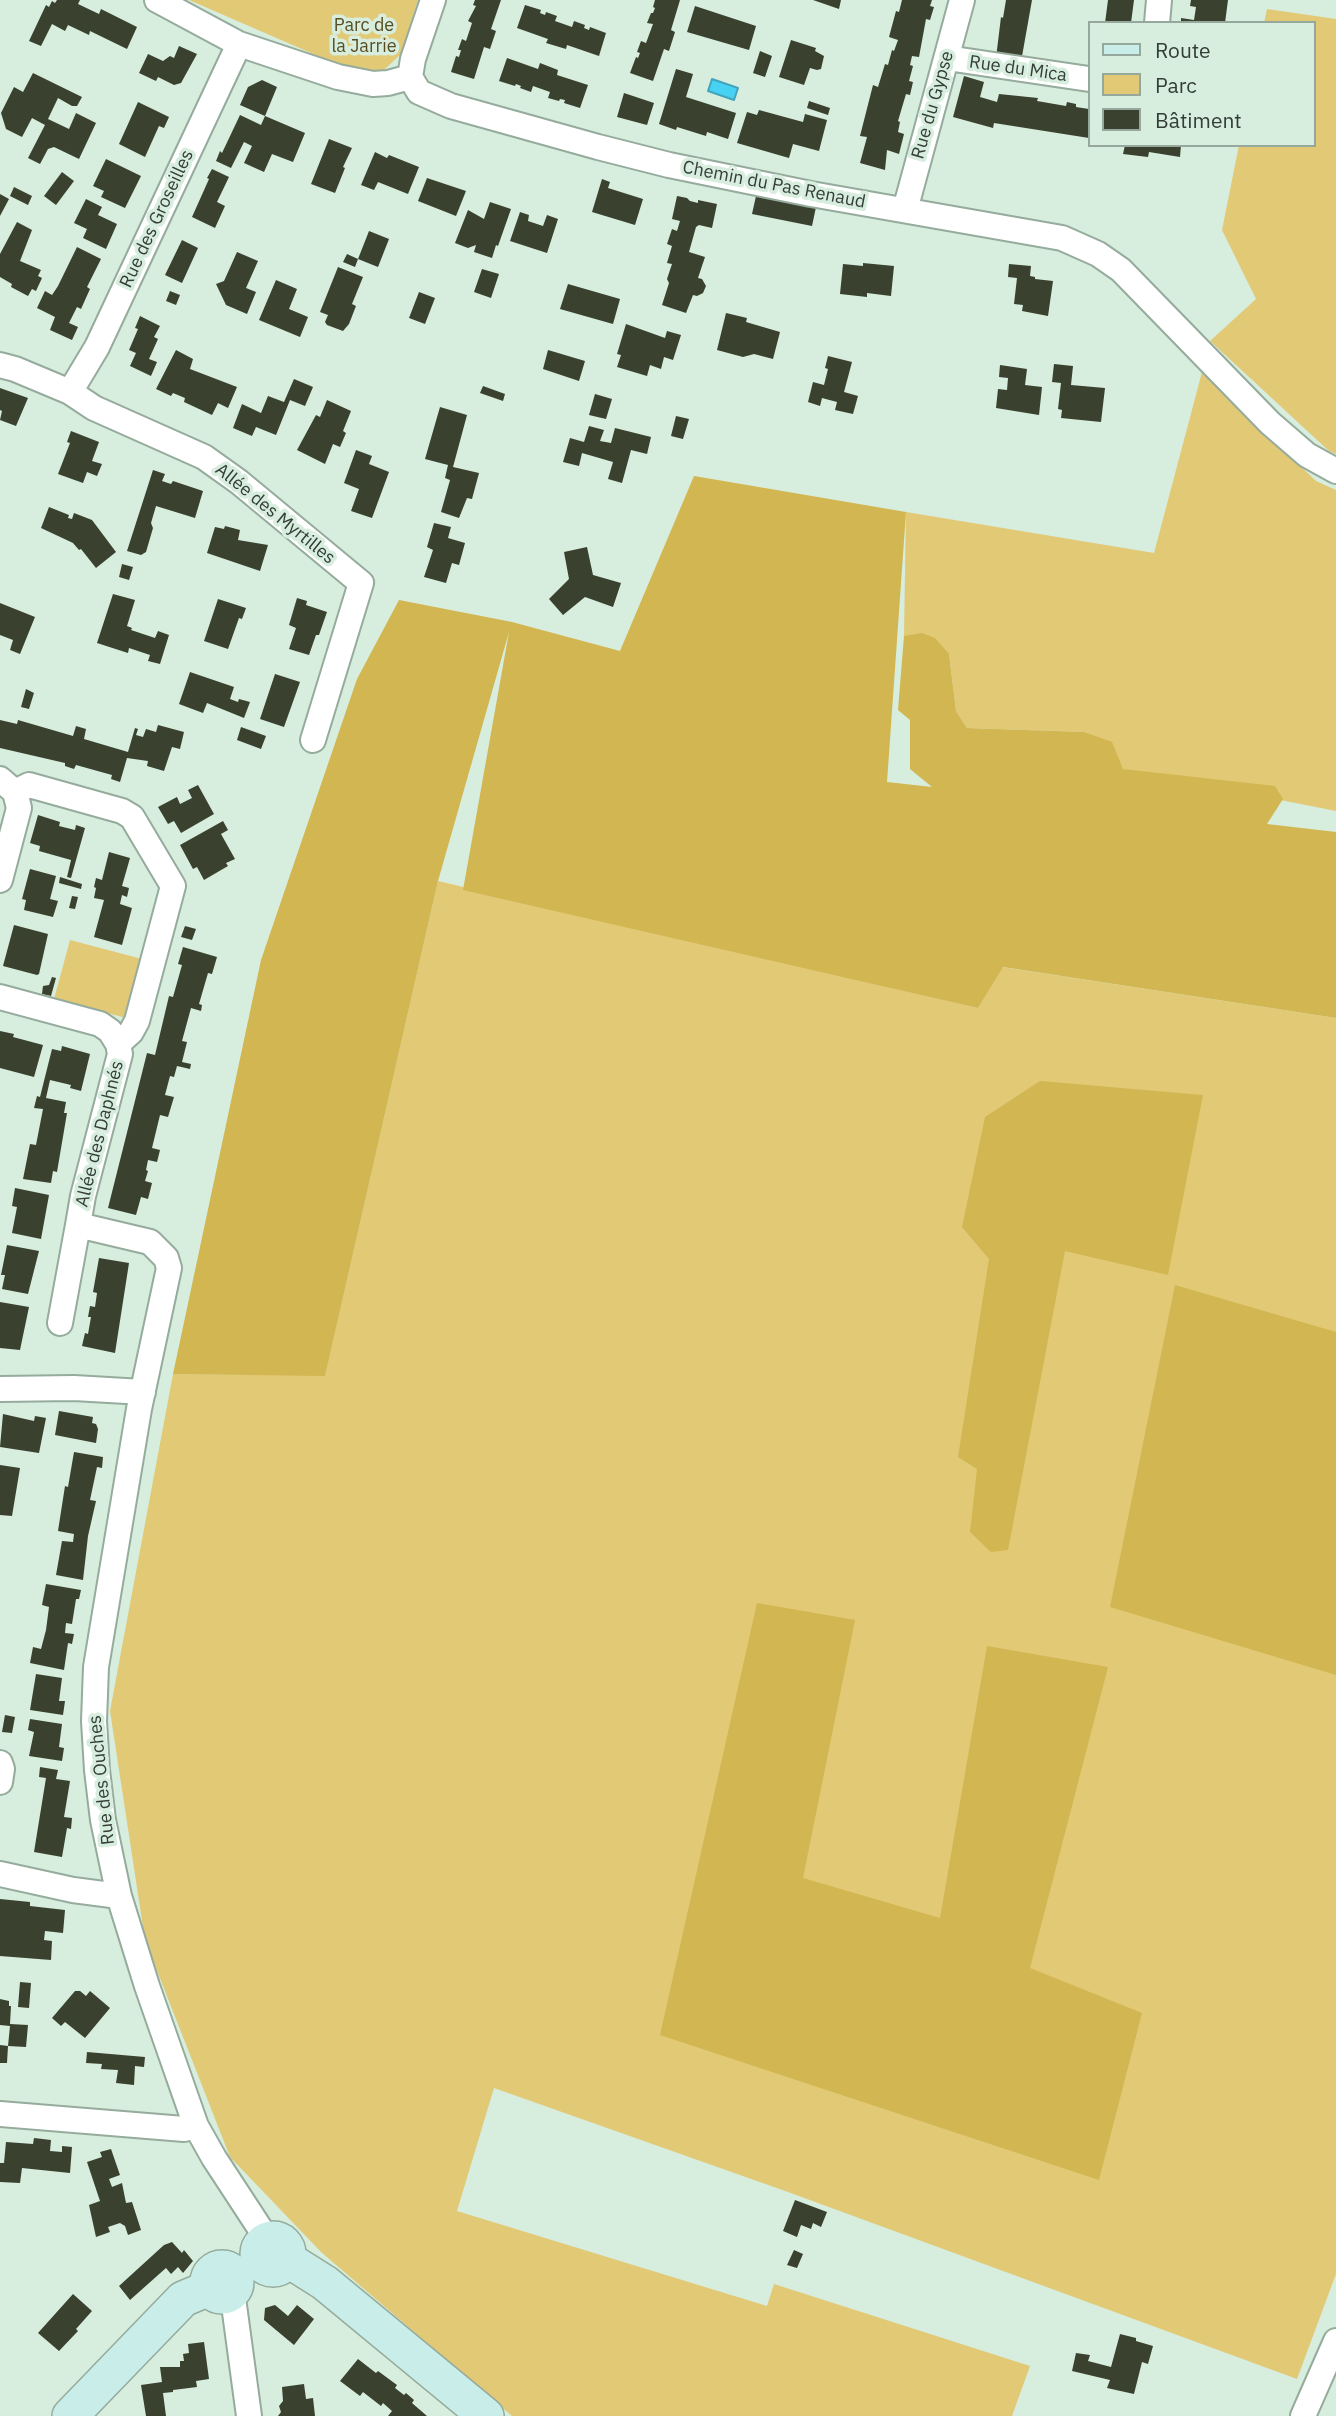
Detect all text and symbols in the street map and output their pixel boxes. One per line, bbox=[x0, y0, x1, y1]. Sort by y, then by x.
park label: Parc de la Jarrie bbox=[331, 15, 397, 58]
legend bbox=[1088, 21, 1315, 147]
text: Route bbox=[1155, 36, 1211, 64]
street label: Rue du Gypse bbox=[907, 48, 959, 162]
street label: Rue du Mica bbox=[968, 51, 1068, 87]
text: Parc bbox=[1155, 71, 1197, 99]
text: Bâtiment bbox=[1155, 106, 1242, 134]
street label: Rue des Groseilles bbox=[116, 147, 198, 291]
street label: Chemin du Pas Renaud bbox=[681, 157, 867, 213]
street label: Allée des Myrtilles bbox=[211, 459, 339, 569]
street label: Allée des Daphnés bbox=[71, 1059, 129, 1209]
street label: Rue des Ouches bbox=[84, 1714, 120, 1846]

